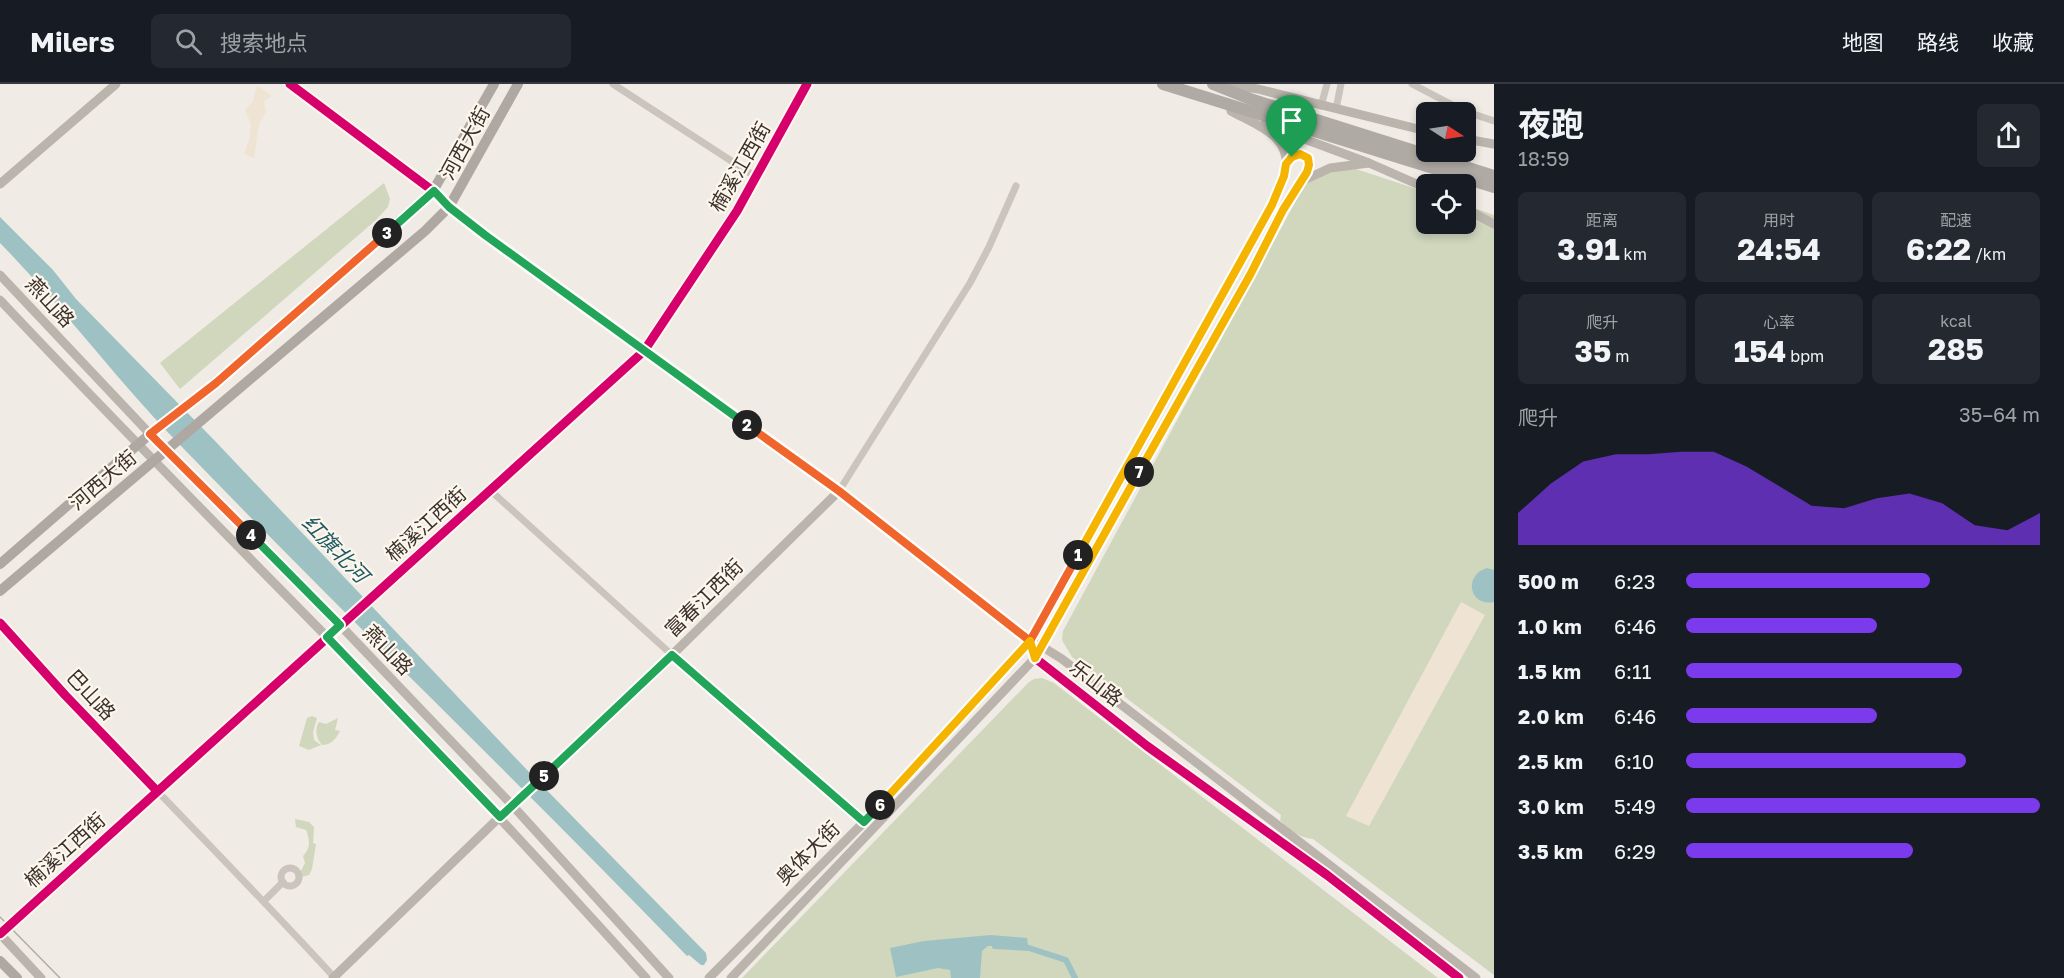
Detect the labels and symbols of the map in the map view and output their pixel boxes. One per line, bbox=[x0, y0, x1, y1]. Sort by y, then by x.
pin bbox=[1266, 95, 1317, 157]
street label: 河西大街 bbox=[434, 102, 494, 183]
north arrow bbox=[1416, 102, 1476, 162]
street label: 楠溪江西街 bbox=[704, 117, 775, 216]
pin: 3 bbox=[372, 218, 402, 248]
street label: 燕山路 bbox=[21, 271, 80, 331]
pin: 2 bbox=[732, 410, 762, 440]
street label: 河西大街 bbox=[64, 444, 141, 514]
pin: 7 bbox=[1124, 457, 1154, 487]
street label: 楠溪江西街 bbox=[380, 481, 471, 566]
water label: 红旗北河 bbox=[297, 509, 377, 590]
pin: 4 bbox=[236, 520, 266, 550]
pin: 1 bbox=[1063, 540, 1093, 570]
street label: 富春江西街 bbox=[659, 553, 747, 641]
street label: 燕山路 bbox=[359, 619, 418, 679]
street label: 乐山路 bbox=[1066, 654, 1128, 710]
street label: 巴山路 bbox=[62, 664, 121, 724]
pin: 5 bbox=[529, 761, 559, 791]
pin: 6 bbox=[865, 790, 895, 820]
street label: 楠溪江西街 bbox=[19, 807, 110, 892]
street label: 奥体大街 bbox=[771, 816, 844, 889]

